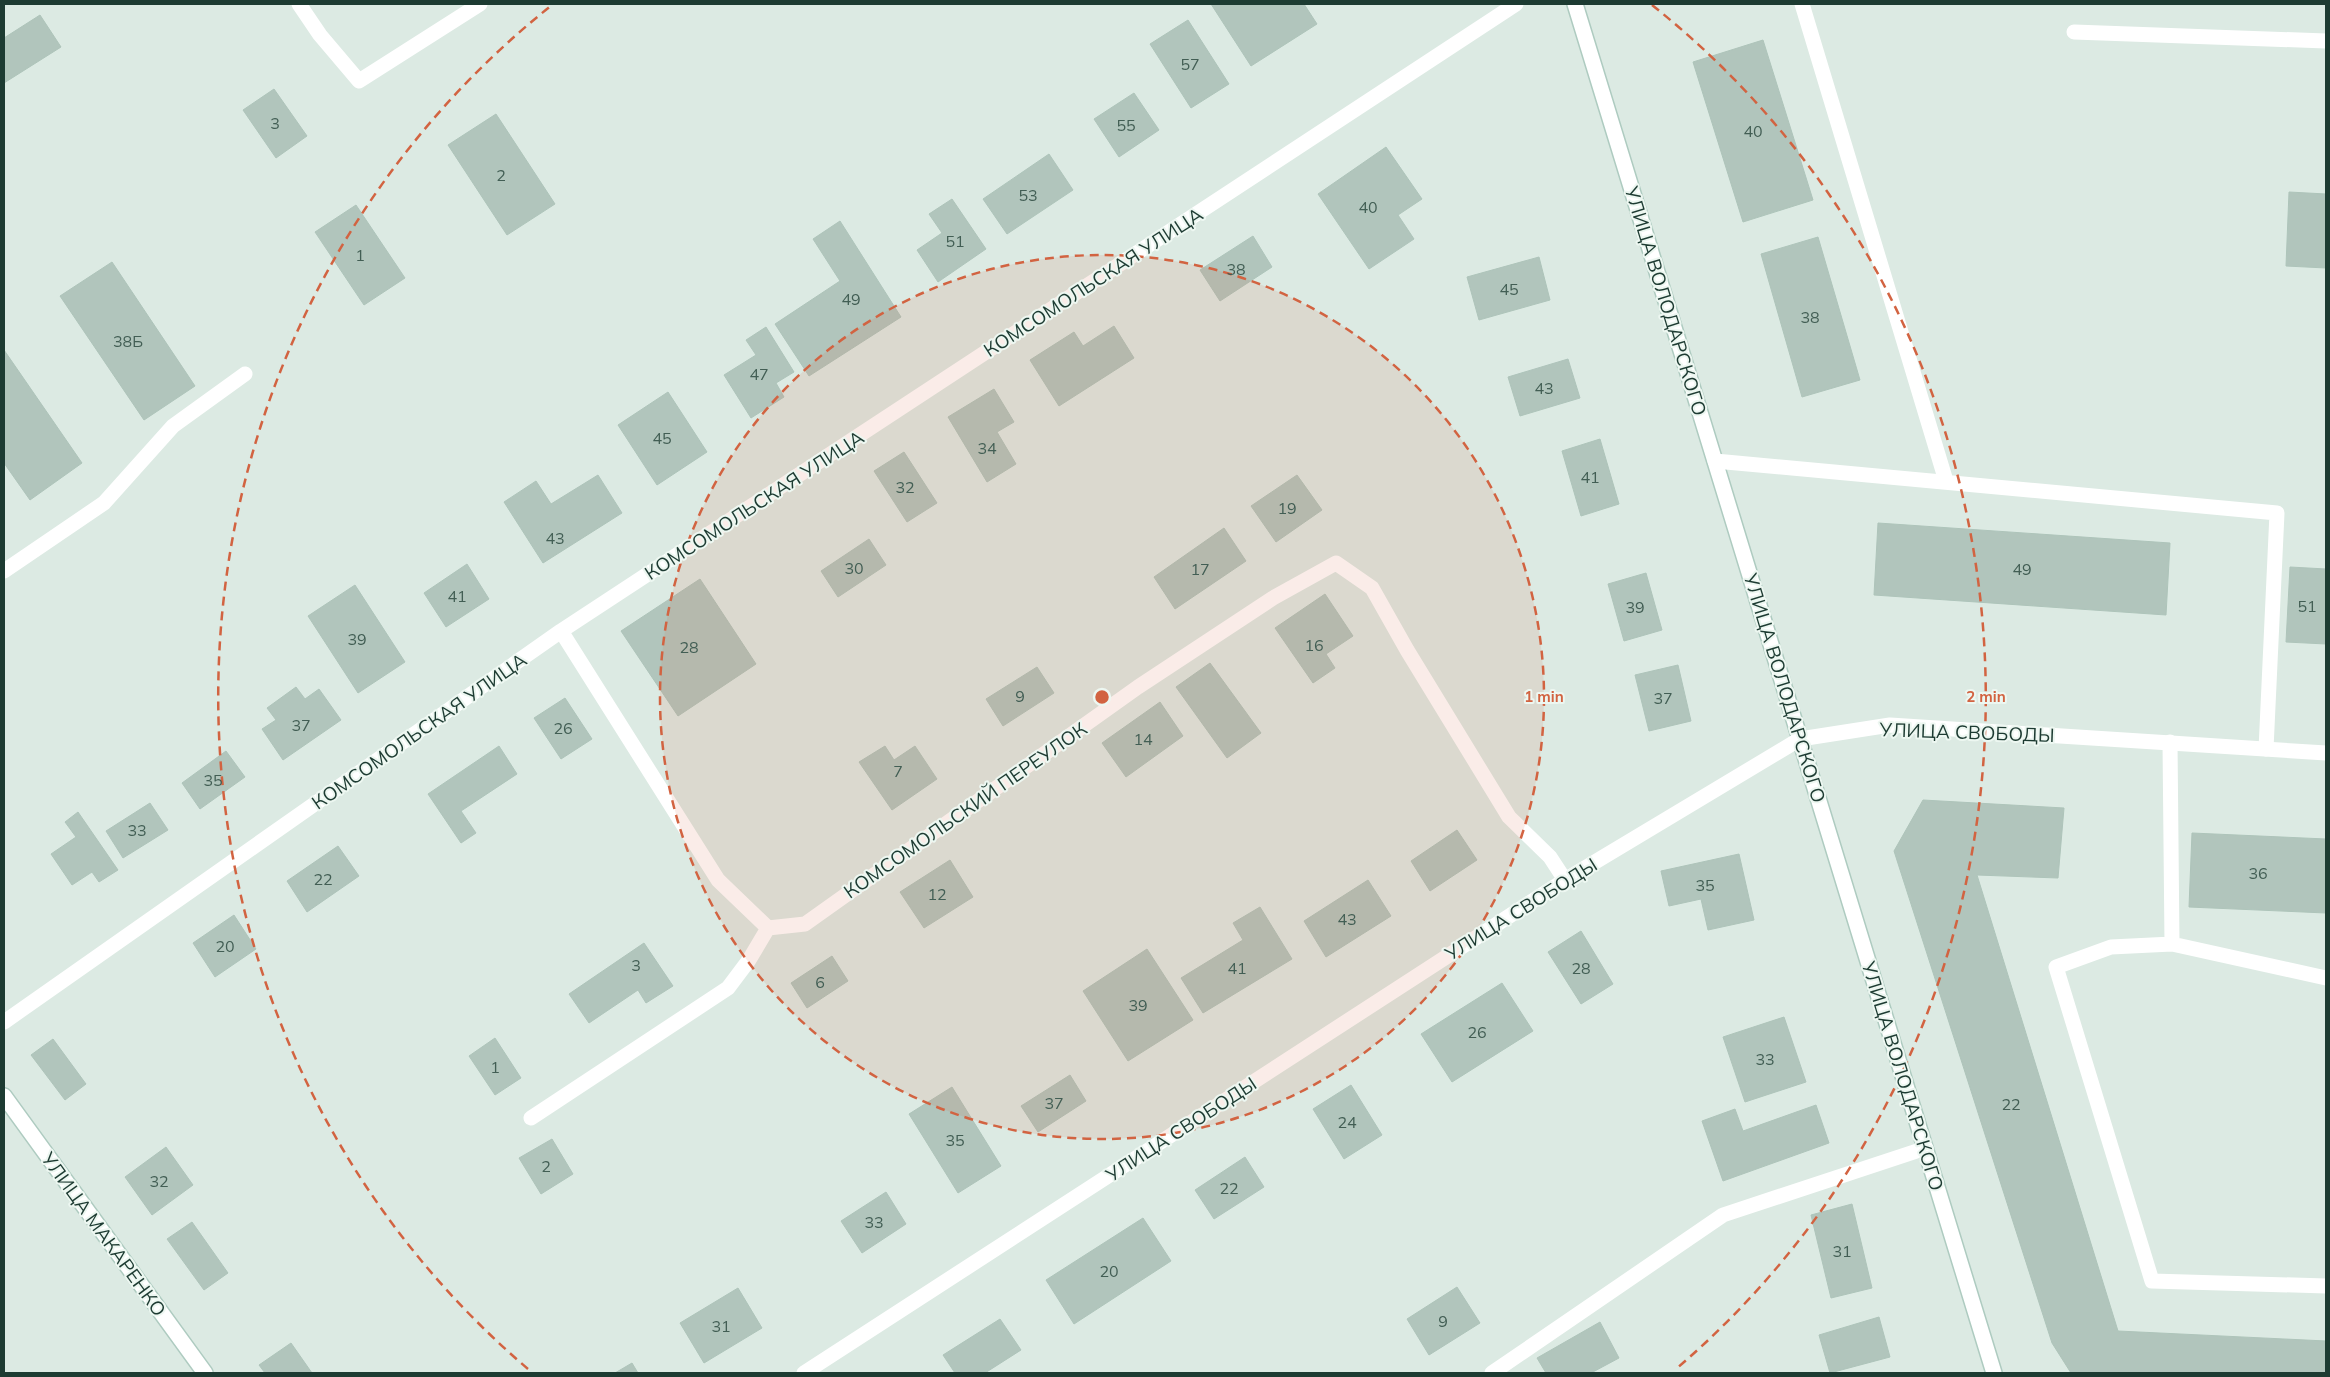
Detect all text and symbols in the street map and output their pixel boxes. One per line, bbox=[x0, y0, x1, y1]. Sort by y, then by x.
house number: 57 bbox=[1180, 54, 1200, 74]
house number: 3 bbox=[270, 113, 280, 133]
house number: 55 bbox=[1116, 115, 1136, 135]
house number: 40 bbox=[1743, 121, 1763, 141]
house number: 2 bbox=[496, 165, 506, 185]
street label: УЛИЦА ВОЛОДАРСКОГО bbox=[1619, 183, 1712, 418]
house number: 53 bbox=[1018, 185, 1038, 205]
house number: 40 bbox=[1358, 197, 1378, 217]
street label: КОМСОМОЛЬСКАЯ УЛИЦА bbox=[979, 202, 1207, 362]
house number: 51 bbox=[945, 231, 965, 251]
house number: 1 bbox=[355, 245, 365, 265]
house number: 38 bbox=[1226, 259, 1246, 279]
house number: 45 bbox=[1499, 279, 1519, 299]
house number: 49 bbox=[841, 289, 861, 309]
house number: 38 bbox=[1800, 307, 1820, 327]
house number: 38Б bbox=[113, 331, 143, 351]
house number: 47 bbox=[749, 364, 769, 384]
house number: 43 bbox=[1534, 378, 1554, 398]
street label: КОМСОМОЛЬСКАЯ УЛИЦА bbox=[640, 425, 868, 585]
house number: 45 bbox=[652, 428, 672, 448]
house number: 34 bbox=[977, 438, 997, 458]
house number: 41 bbox=[1580, 467, 1600, 487]
house number: 32 bbox=[895, 477, 915, 497]
house number: 19 bbox=[1277, 498, 1297, 518]
house number: 43 bbox=[545, 528, 565, 548]
house number: 30 bbox=[844, 558, 864, 578]
house number: 17 bbox=[1190, 559, 1210, 579]
house number: 49 bbox=[2012, 559, 2032, 579]
street label: УЛИЦА ВОЛОДАРСКОГО bbox=[1738, 570, 1831, 805]
house number: 41 bbox=[447, 586, 467, 606]
house number: 51 bbox=[2297, 596, 2317, 616]
house number: 39 bbox=[1625, 597, 1645, 617]
house number: 39 bbox=[347, 629, 367, 649]
house number: 16 bbox=[1304, 635, 1324, 655]
house number: 28 bbox=[679, 637, 699, 657]
street label: КОМСОМОЛЬСКАЯ УЛИЦА bbox=[307, 648, 531, 814]
house number: 9 bbox=[1015, 686, 1025, 706]
text: 1 min bbox=[1524, 687, 1564, 706]
text: 2 min bbox=[1966, 687, 2006, 706]
centre of rings bbox=[1093, 688, 1111, 706]
house number: 37 bbox=[1653, 688, 1673, 708]
house number: 37 bbox=[291, 715, 311, 735]
street label: КОМСОМОЛЬСКИЙ ПЕРЕУЛОК bbox=[839, 716, 1092, 903]
street label: УЛИЦА СВОБОДЫ bbox=[1878, 717, 2055, 747]
house number: 26 bbox=[553, 718, 573, 738]
house number: 14 bbox=[1133, 729, 1153, 749]
house number: 7 bbox=[893, 761, 903, 781]
house number: 35 bbox=[203, 770, 223, 790]
house number: 33 bbox=[127, 820, 147, 840]
street label: УЛИЦА СВОБОДЫ bbox=[1440, 852, 1602, 966]
house number: 36 bbox=[2248, 863, 2268, 883]
house number: 22 bbox=[313, 869, 333, 889]
house number: 35 bbox=[1695, 875, 1715, 895]
house number: 12 bbox=[927, 884, 947, 904]
house number: 43 bbox=[1337, 909, 1357, 929]
house number: 20 bbox=[215, 936, 235, 956]
house number: 3 bbox=[631, 955, 641, 975]
house number: 41 bbox=[1227, 958, 1247, 978]
house number: 28 bbox=[1571, 958, 1591, 978]
street label: УЛИЦА ВОЛОДАРСКОГО bbox=[1856, 958, 1949, 1193]
house number: 6 bbox=[815, 972, 825, 992]
house number: 39 bbox=[1128, 995, 1148, 1015]
house number: 26 bbox=[1467, 1022, 1487, 1042]
house number: 33 bbox=[1755, 1049, 1775, 1069]
house number: 1 bbox=[490, 1057, 500, 1077]
street label: УЛИЦА СВОБОДЫ bbox=[1100, 1071, 1261, 1187]
house number: 37 bbox=[1044, 1093, 1064, 1113]
house number: 22 bbox=[2001, 1094, 2021, 1114]
house number: 24 bbox=[1337, 1112, 1357, 1132]
house number: 35 bbox=[945, 1130, 965, 1150]
street label: УЛИЦА МАКАРЕНКО bbox=[36, 1146, 172, 1321]
house number: 2 bbox=[541, 1156, 551, 1176]
house number: 32 bbox=[149, 1171, 169, 1191]
house number: 22 bbox=[1219, 1178, 1239, 1198]
house number: 33 bbox=[864, 1212, 884, 1232]
house number: 31 bbox=[1832, 1241, 1852, 1261]
house number: 20 bbox=[1099, 1261, 1119, 1281]
house number: 9 bbox=[1438, 1311, 1448, 1331]
house number: 31 bbox=[711, 1316, 731, 1336]

